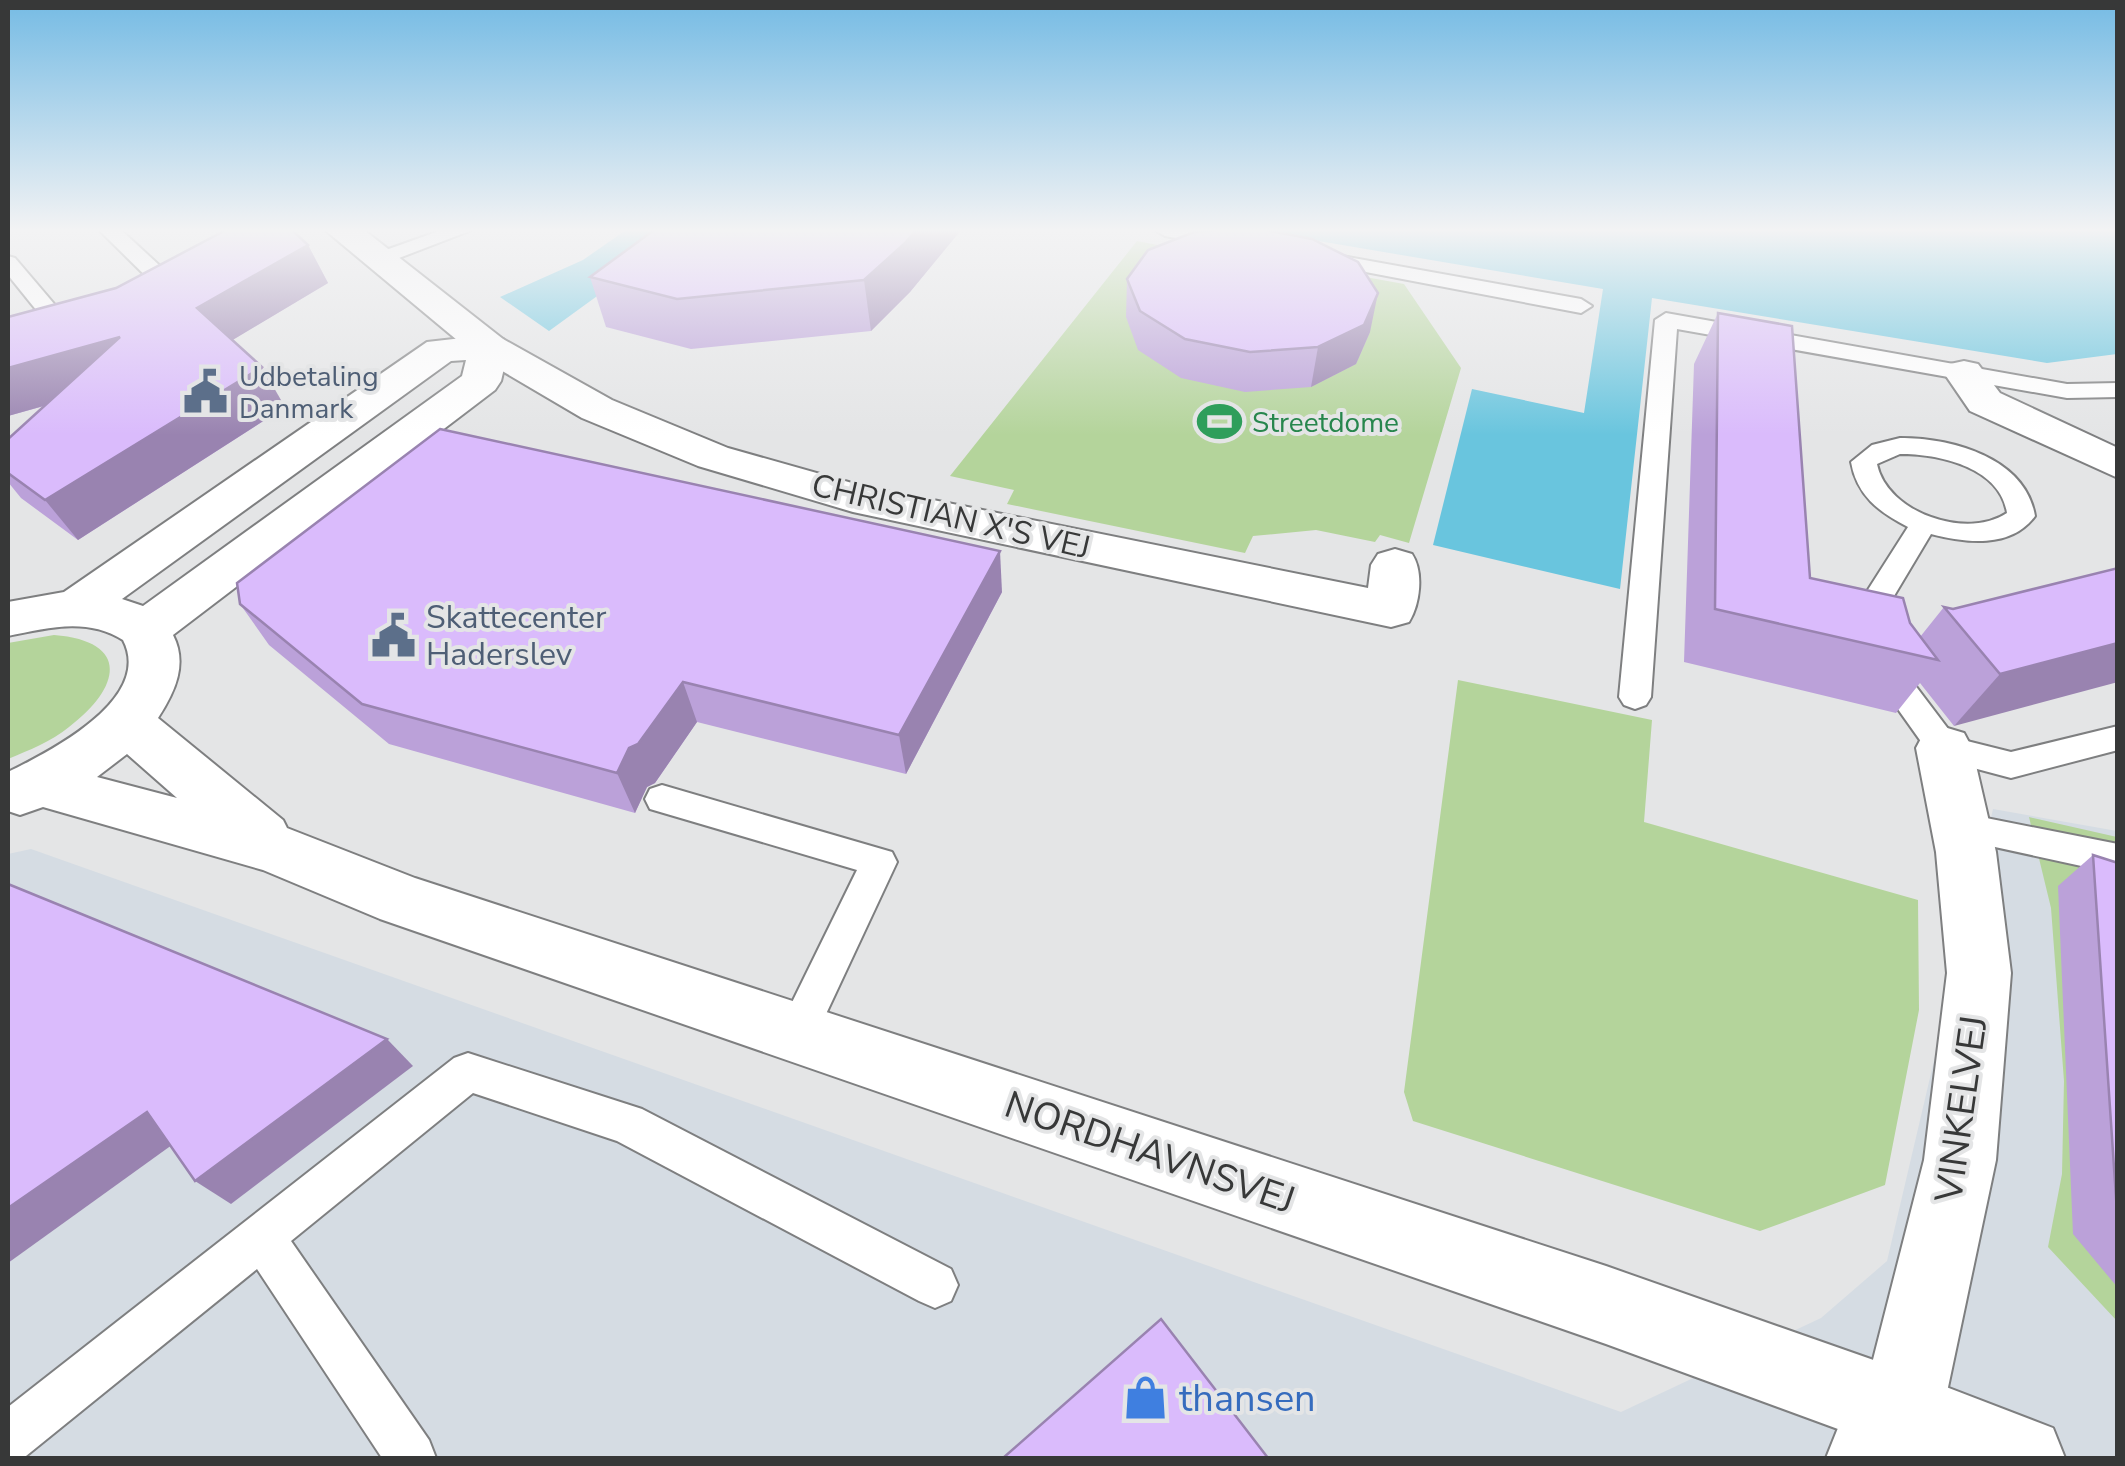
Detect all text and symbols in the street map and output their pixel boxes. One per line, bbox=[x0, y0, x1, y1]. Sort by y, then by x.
place label: Udbetaling Danmark bbox=[239, 358, 379, 428]
public building icon: Udbetaling Danmark bbox=[182, 368, 230, 416]
sports icon: Streetdome bbox=[1195, 398, 1243, 446]
place label: Streetdome bbox=[1252, 404, 1399, 442]
street label: CHRISTIAN X'S VEJ bbox=[808, 464, 1094, 569]
place label: Skattecenter Haderslev bbox=[426, 596, 607, 676]
public building icon: Skattecenter Haderslev bbox=[369, 611, 417, 659]
street label: VINKELVEJ bbox=[1923, 1013, 2000, 1207]
street label: NORDHAVNSVEJ bbox=[998, 1079, 1302, 1226]
place label: thansen bbox=[1179, 1373, 1316, 1424]
shop icon: thansen bbox=[1122, 1374, 1170, 1422]

